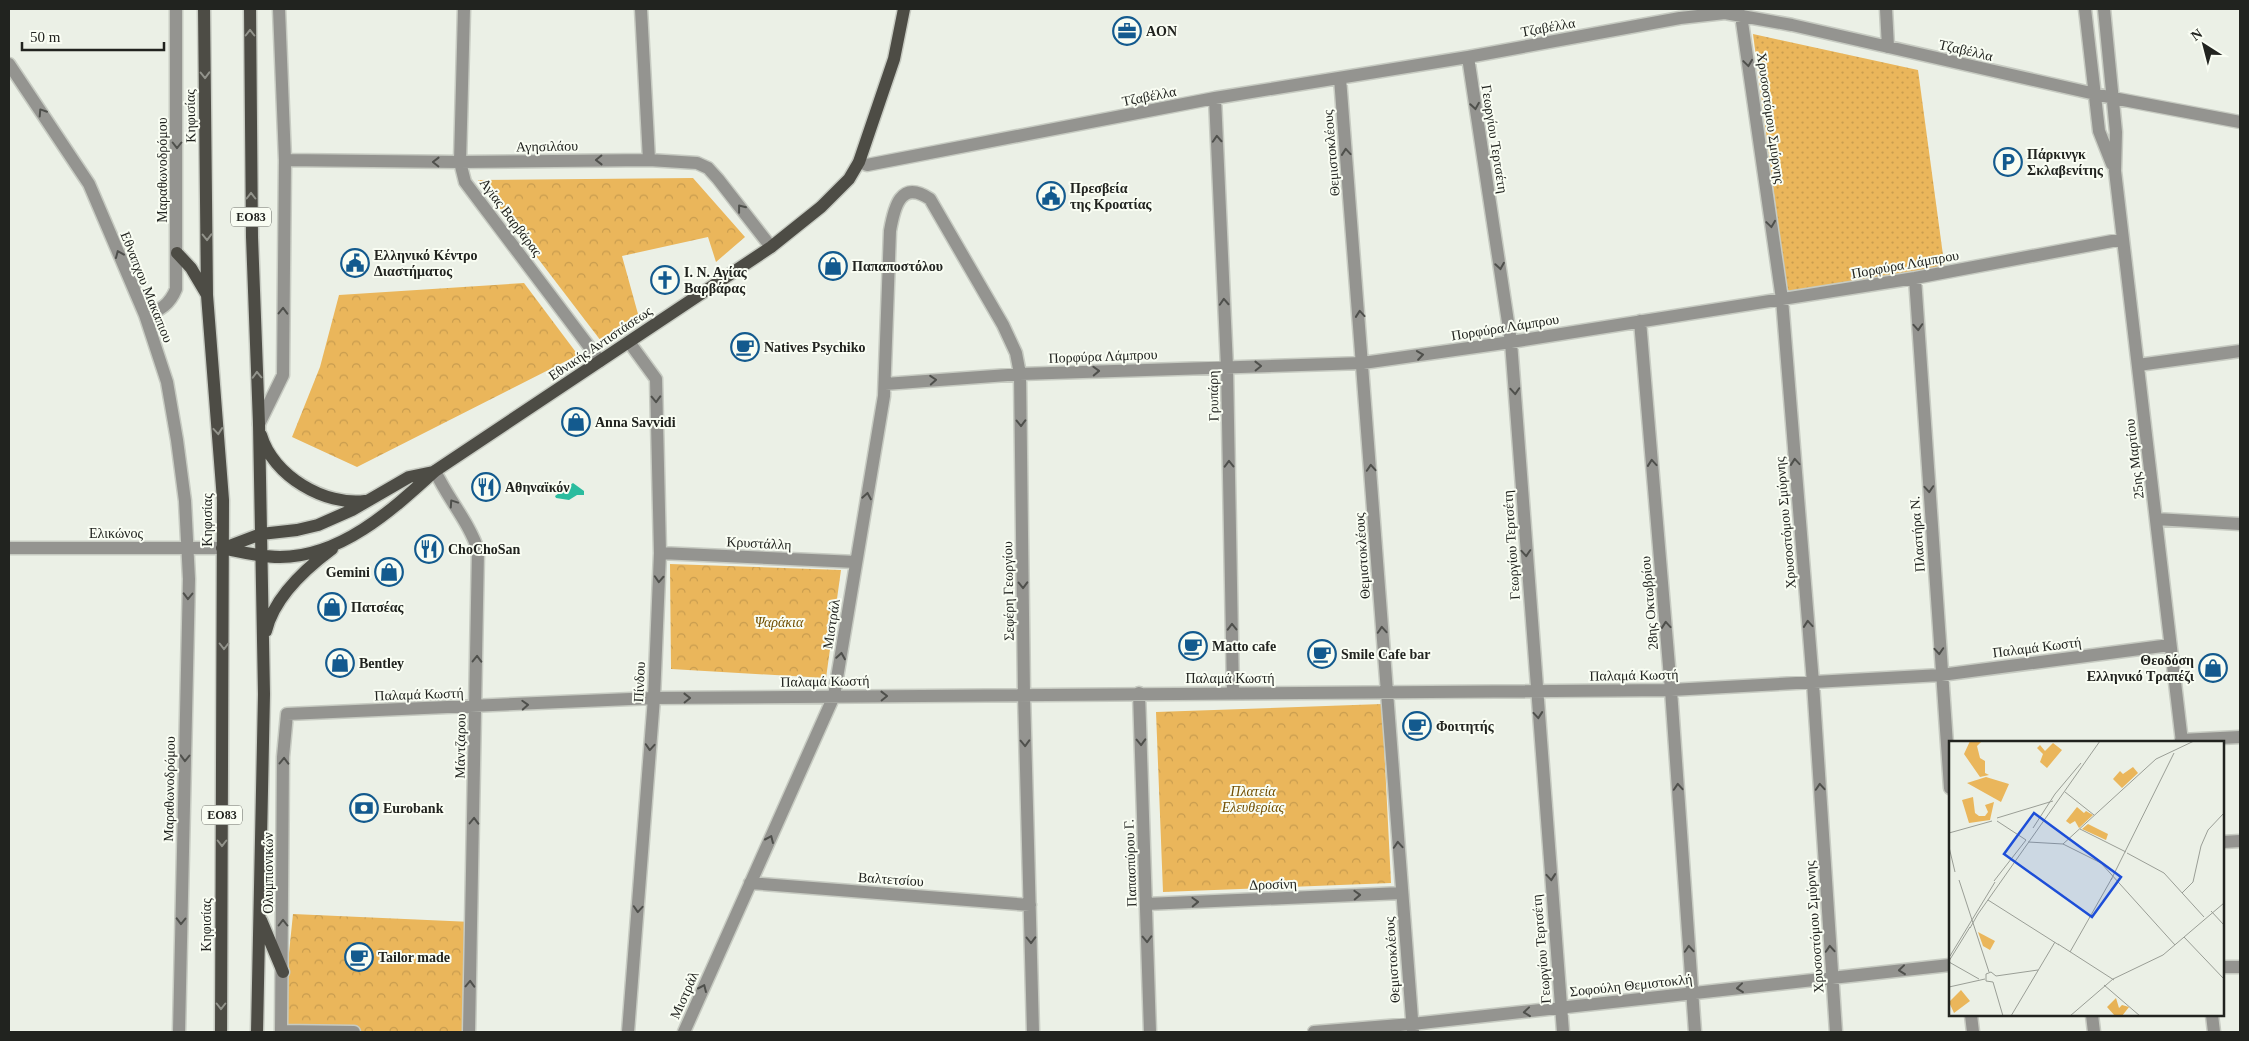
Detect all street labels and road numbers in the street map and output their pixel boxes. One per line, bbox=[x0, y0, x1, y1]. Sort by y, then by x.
street label: Τζαβέλλα bbox=[1520, 15, 1577, 40]
street label: Τζαβέλλα bbox=[1937, 37, 1995, 64]
street label: Χρυσοστόμου Σμύρνης bbox=[1754, 51, 1787, 185]
street label: Τζαβέλλα bbox=[1121, 84, 1178, 109]
street label: Γεωργίου Τερτσέτη bbox=[1479, 84, 1510, 194]
street label: Κηφισίας bbox=[183, 89, 198, 143]
street label: Θεμιστοκλέους bbox=[1320, 109, 1343, 197]
street label: Μαραθωνοδρόμου bbox=[155, 117, 170, 223]
street label: Αγησιλάου bbox=[516, 138, 578, 155]
street label: Αγίας Βαρβάρας bbox=[476, 175, 545, 259]
road number: ΕΟ83 bbox=[231, 208, 271, 226]
street label: Εθναπχου Μακαπιου bbox=[117, 230, 176, 345]
street label: Πορφύρα Λάμπρου bbox=[1850, 248, 1960, 281]
street label: Εθνικής Αντιστάσεως bbox=[546, 303, 655, 384]
street label: Πορφύρα Λάμπρου bbox=[1450, 312, 1560, 343]
street label: Πορφύρα Λάμπρου bbox=[1048, 347, 1158, 366]
street label: Γρυπάρη bbox=[1206, 370, 1221, 421]
street label: 25ης Μαρτίου bbox=[2122, 418, 2147, 500]
street label: Χρυσοστόμου Σμύρνης bbox=[1772, 456, 1799, 590]
street label: Γεωργίου Τερτσέτη bbox=[1500, 490, 1523, 600]
street label: Κηφισίας bbox=[200, 493, 215, 547]
street label: Πλαστήρα Ν. bbox=[1907, 495, 1928, 572]
street label: Θεμιστοκλέους bbox=[1352, 512, 1373, 600]
street label: Ελικώνος bbox=[89, 526, 143, 541]
street label: Κρυστάλλη bbox=[726, 534, 792, 553]
street label: Σεφέρη Γεωργίου bbox=[1000, 541, 1017, 641]
street label: 28ης Οκτωβρίου bbox=[1638, 555, 1661, 651]
street label: Μιστράλ bbox=[820, 598, 843, 650]
street label: Παλαμά Κωστή bbox=[1992, 635, 2082, 660]
street label: Πίνδου bbox=[631, 661, 648, 703]
street label: Παλαμά Κωστή bbox=[1589, 667, 1679, 684]
street label: Παλαμά Κωστή bbox=[1185, 671, 1275, 686]
street label: Παλαμά Κωστή bbox=[780, 673, 870, 690]
street label: Παλαμά Κωστή bbox=[374, 685, 464, 704]
street label: Μάντζαρου bbox=[452, 713, 469, 779]
street label: Μαραθωνοδρόμου bbox=[161, 736, 178, 842]
road number: ΕΟ83 bbox=[202, 806, 242, 824]
street label: Παπασπύρου Γ. bbox=[1121, 819, 1140, 907]
street label: Ολυμπιονικών bbox=[261, 832, 276, 914]
street label: Χρυσοστόμου Σμύρνης bbox=[1802, 860, 1827, 994]
street label: Βαλτετσίου bbox=[858, 870, 924, 889]
street label: Δροσίνη bbox=[1249, 876, 1297, 893]
street label: Γεωργίου Τερτσέτη bbox=[1529, 894, 1554, 1004]
street label: Κηφισίας bbox=[199, 898, 214, 952]
street label: Θεμιστοκλέους bbox=[1382, 916, 1403, 1004]
street label: Μιστράλ bbox=[667, 969, 702, 1021]
street label: Σοφούλη Θεμιστοκλή bbox=[1569, 972, 1693, 999]

